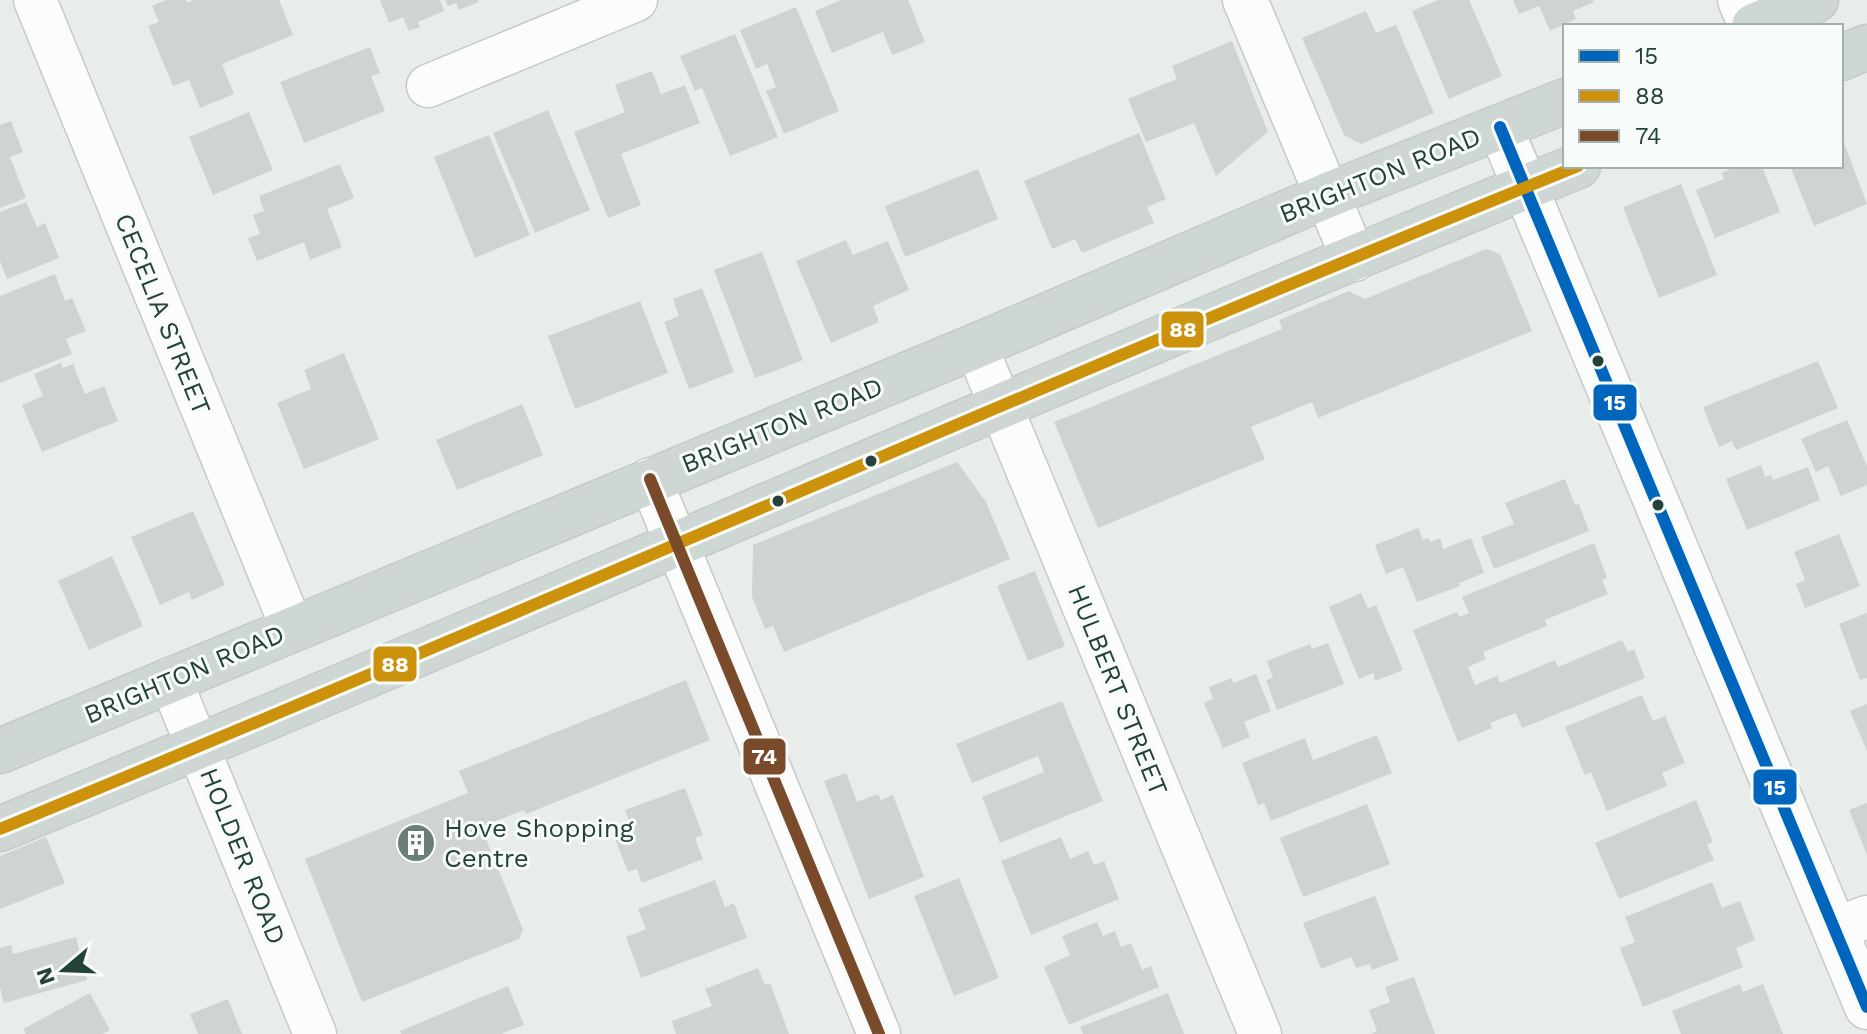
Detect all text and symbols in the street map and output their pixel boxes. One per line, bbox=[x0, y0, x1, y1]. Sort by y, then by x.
legend bbox=[1563, 24, 1843, 168]
text: 15 bbox=[1635, 42, 1658, 70]
text: 88 bbox=[1635, 82, 1665, 110]
street label: BRIGHTON ROAD bbox=[1275, 121, 1485, 229]
text: 74 bbox=[1635, 122, 1662, 150]
street label: CECELIA STREET bbox=[109, 209, 217, 419]
line badge: 88 bbox=[1160, 310, 1205, 349]
text: 88 bbox=[1169, 317, 1197, 342]
unlabelled marker bbox=[1590, 353, 1606, 369]
street label: BRIGHTON ROAD bbox=[677, 371, 887, 479]
line badge: 15 bbox=[1592, 383, 1638, 422]
text: 15 bbox=[1604, 390, 1626, 415]
unlabelled marker bbox=[863, 453, 879, 469]
unlabelled marker bbox=[770, 493, 786, 509]
unlabelled marker bbox=[1650, 497, 1666, 513]
street label: HULBERT STREET bbox=[1062, 580, 1174, 800]
street label: BRIGHTON ROAD bbox=[79, 618, 289, 730]
line badge: 88 bbox=[372, 645, 418, 683]
text: 88 bbox=[381, 652, 409, 677]
line badge: 74 bbox=[742, 737, 787, 776]
text: 74 bbox=[751, 744, 777, 769]
street label: HOLDER ROAD bbox=[194, 763, 292, 949]
line badge: 15 bbox=[1752, 768, 1798, 806]
text: 15 bbox=[1764, 775, 1786, 800]
place label: Hove Shopping Centre bbox=[444, 813, 634, 873]
building icon: Hove Shopping Centre bbox=[395, 822, 437, 864]
north arrow bbox=[24, 930, 104, 1010]
text: N bbox=[31, 965, 60, 988]

